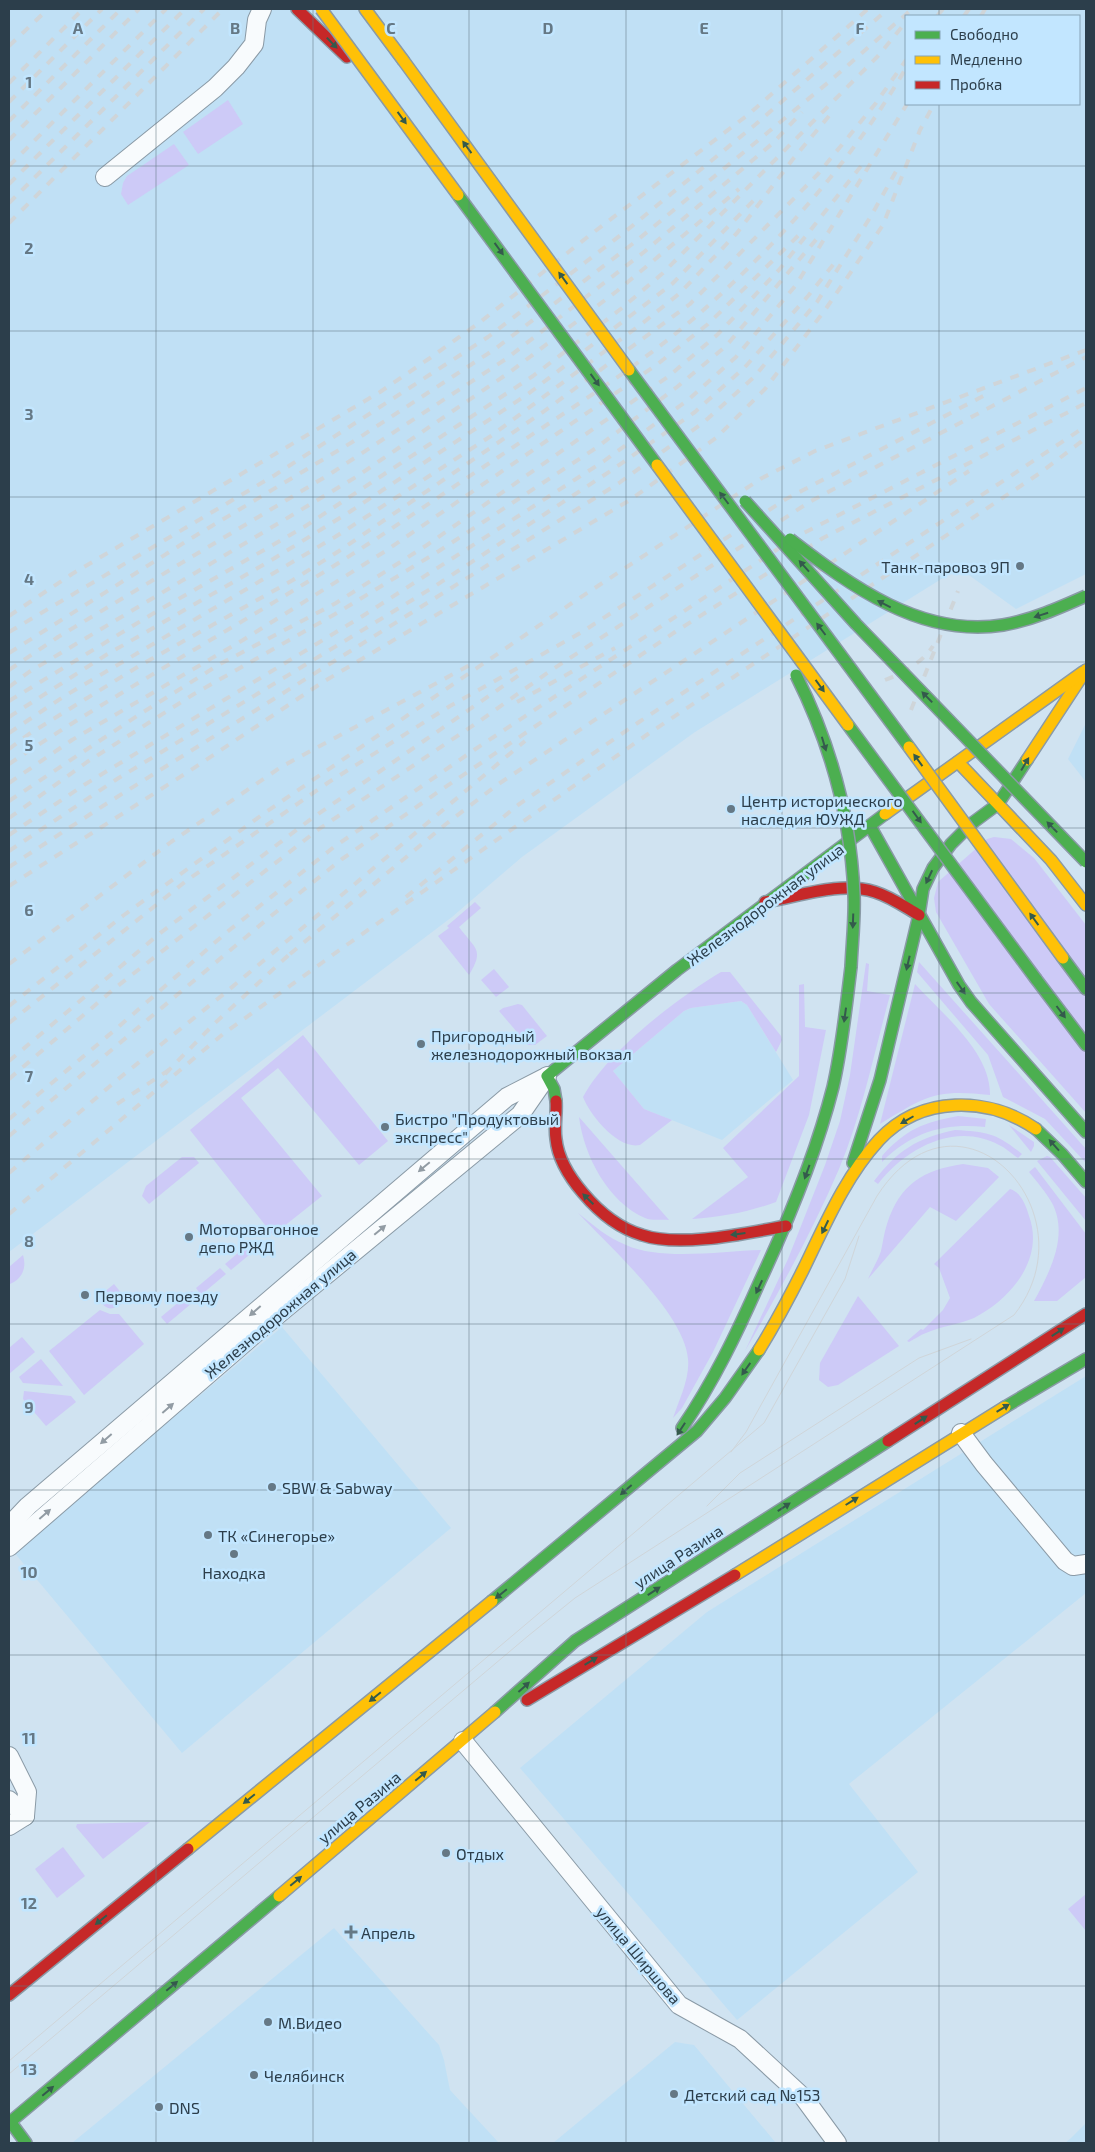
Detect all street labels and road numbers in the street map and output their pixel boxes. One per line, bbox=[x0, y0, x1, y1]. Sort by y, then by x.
street label: Железнодорожная улица bbox=[683, 839, 848, 970]
street label: Железнодорожная улица bbox=[201, 1244, 360, 1383]
street label: улица Разина bbox=[630, 1520, 726, 1593]
street label: улица Разина bbox=[314, 1767, 405, 1848]
street label: улица Ширшова bbox=[592, 1902, 685, 2008]

